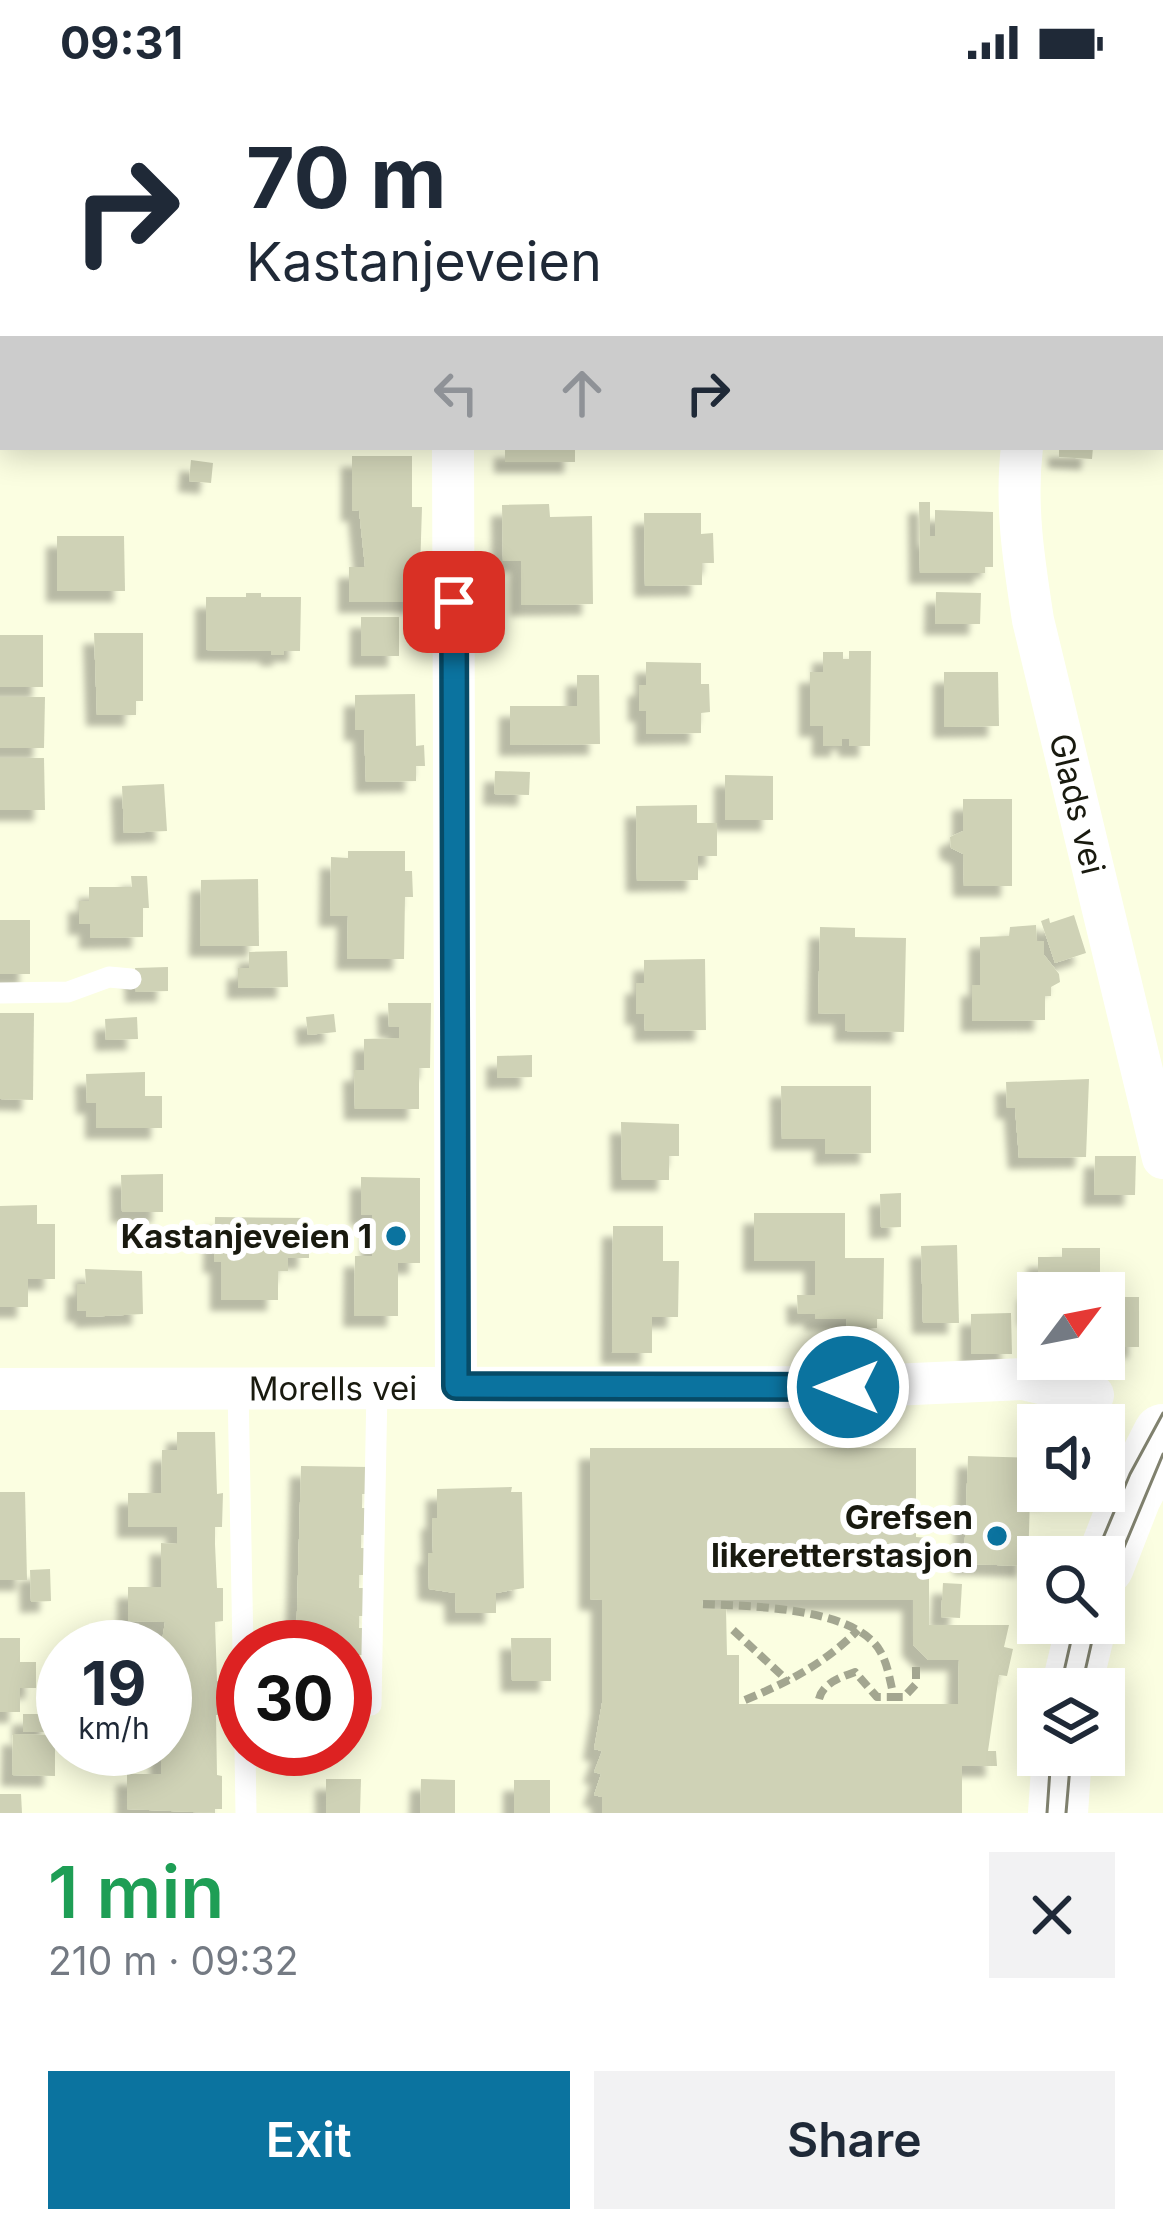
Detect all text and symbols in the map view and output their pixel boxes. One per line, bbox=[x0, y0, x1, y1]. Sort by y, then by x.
text: 09:31 bbox=[60, 15, 183, 70]
text: 70 m bbox=[246, 127, 447, 228]
icon: right bbox=[48, 132, 204, 288]
text: Kastanjeveien bbox=[246, 229, 602, 294]
icon: left bbox=[423, 360, 489, 426]
icon: ahead bbox=[549, 360, 615, 426]
icon: right bbox=[675, 360, 741, 426]
pin bbox=[403, 551, 505, 653]
icon: arrive bbox=[421, 569, 487, 635]
street label: Glads vei bbox=[1041, 729, 1114, 878]
place label: Kastanjeveien 1 bbox=[121, 1216, 372, 1256]
marker: Kastanjeveien 1 bbox=[383, 1223, 409, 1249]
north arrow bbox=[1017, 1272, 1125, 1380]
map controls bbox=[1017, 1272, 1125, 1776]
position arrow bbox=[785, 1324, 911, 1450]
street label: Morells vei bbox=[249, 1368, 417, 1408]
button: sound bbox=[1017, 1404, 1125, 1512]
place label: Grefsen likeretterstasjon bbox=[711, 1497, 973, 1575]
marker: Grefsen likeretterstasjon bbox=[984, 1523, 1010, 1549]
button: search bbox=[1017, 1536, 1125, 1644]
speed limit sign: 30 bbox=[216, 1620, 372, 1776]
text: 19 bbox=[82, 1647, 146, 1719]
button: layers bbox=[1017, 1668, 1125, 1776]
text: km/h bbox=[78, 1710, 150, 1746]
text: 1 min bbox=[48, 1848, 224, 1935]
button: close bbox=[989, 1852, 1115, 1978]
text: 210 m · 09:32 bbox=[48, 1937, 298, 1984]
button: Exit bbox=[48, 2071, 570, 2209]
button: Share bbox=[594, 2071, 1115, 2209]

